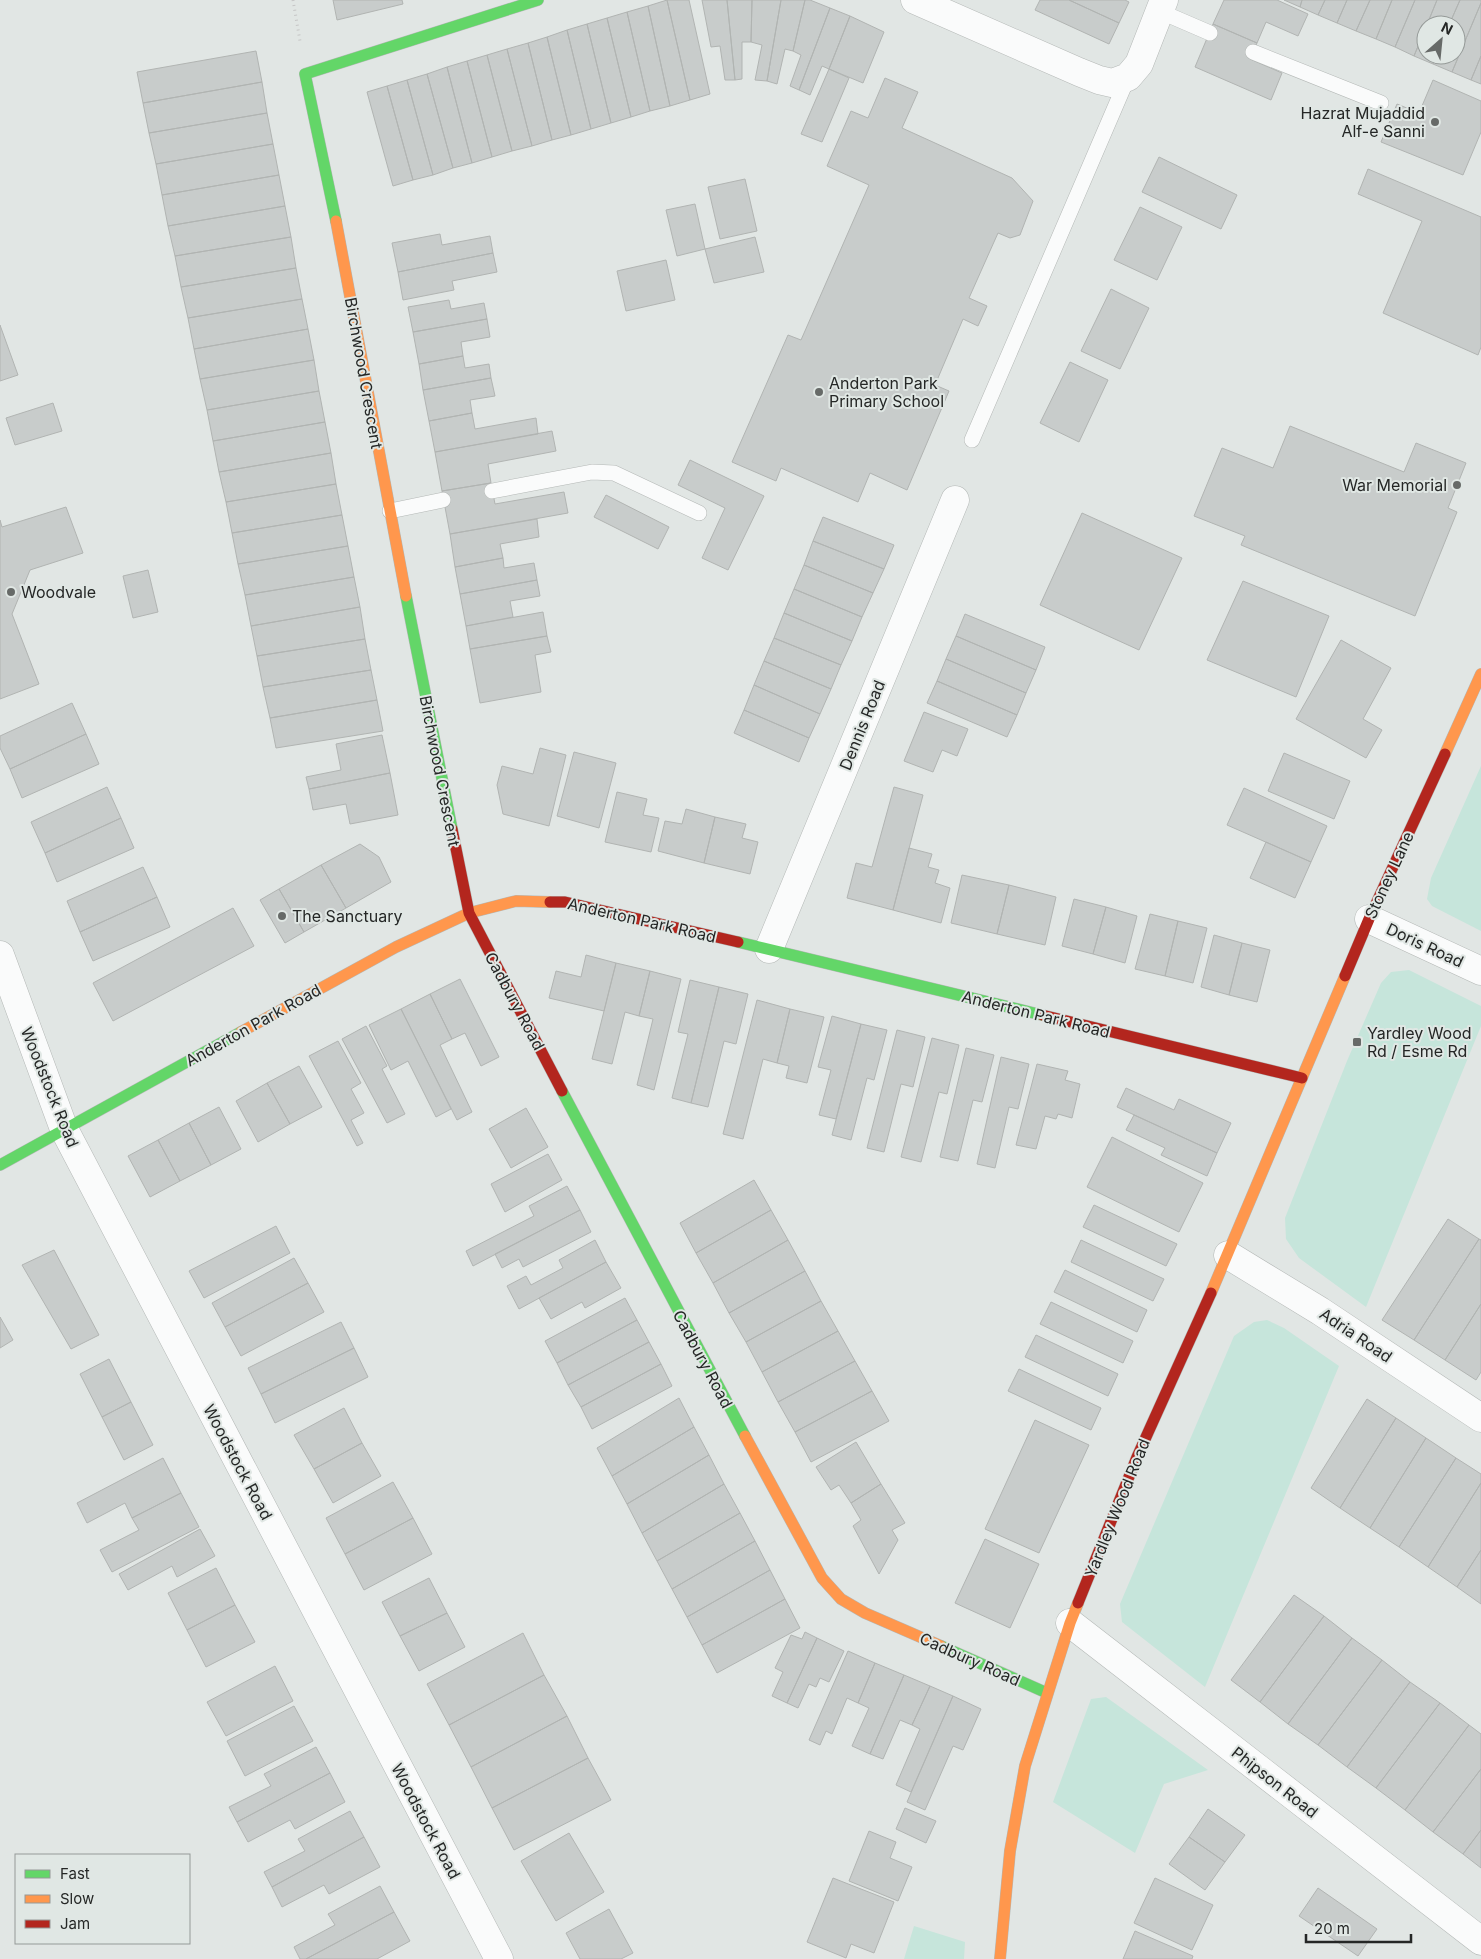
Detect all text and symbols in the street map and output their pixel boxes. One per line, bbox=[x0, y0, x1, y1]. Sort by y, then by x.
north arrow bbox=[1416, 15, 1466, 65]
text: N bbox=[1439, 18, 1456, 38]
place label: Hazrat Mujaddid Alf-e Sanni bbox=[1301, 103, 1425, 141]
marker: Hazrat Mujaddid Alf-e Sanni bbox=[1429, 116, 1441, 128]
street label: Birchwood Crescent bbox=[341, 296, 387, 450]
place label: Anderton Park Primary School bbox=[829, 373, 944, 411]
marker: Anderton Park Primary School bbox=[813, 386, 825, 398]
place label: War Memorial bbox=[1342, 475, 1447, 495]
marker: War Memorial bbox=[1451, 479, 1463, 491]
place label: Woodvale bbox=[21, 582, 96, 602]
marker: Woodvale bbox=[5, 586, 17, 598]
street label: Dennis Road bbox=[835, 677, 889, 773]
street label: Birchwood Crescent bbox=[416, 694, 464, 848]
street label: Stoney Lane bbox=[1360, 828, 1418, 922]
street label: Anderton Park Road bbox=[566, 893, 718, 947]
place label: The Sanctuary bbox=[292, 906, 402, 926]
marker: The Sanctuary bbox=[276, 910, 288, 922]
street label: Doris Road bbox=[1383, 918, 1467, 972]
street label: Cadbury Road bbox=[481, 949, 549, 1053]
street label: Anderton Park Road bbox=[182, 979, 324, 1071]
street label: Anderton Park Road bbox=[960, 986, 1112, 1042]
place label: Yardley Wood Rd / Esme Rd bbox=[1367, 1023, 1472, 1061]
street label: Woodstock Road bbox=[17, 1024, 83, 1150]
marker: Yardley Wood Rd / Esme Rd bbox=[1351, 1036, 1363, 1048]
street label: Adria Road bbox=[1316, 1303, 1396, 1367]
street label: Cadbury Road bbox=[669, 1307, 737, 1411]
street label: Woodstock Road bbox=[199, 1401, 277, 1523]
street label: Yardley Wood Road bbox=[1080, 1436, 1154, 1580]
street label: Cadbury Road bbox=[917, 1628, 1023, 1690]
street label: Phipson Road bbox=[1228, 1742, 1322, 1822]
street label: Woodstock Road bbox=[387, 1760, 465, 1882]
legend bbox=[15, 1854, 190, 1944]
text: Fast bbox=[60, 1864, 90, 1883]
text: Slow bbox=[60, 1889, 94, 1908]
scale bar bbox=[1306, 1912, 1411, 1944]
text: Jam bbox=[60, 1914, 90, 1933]
text: 20 m bbox=[1314, 1919, 1350, 1938]

